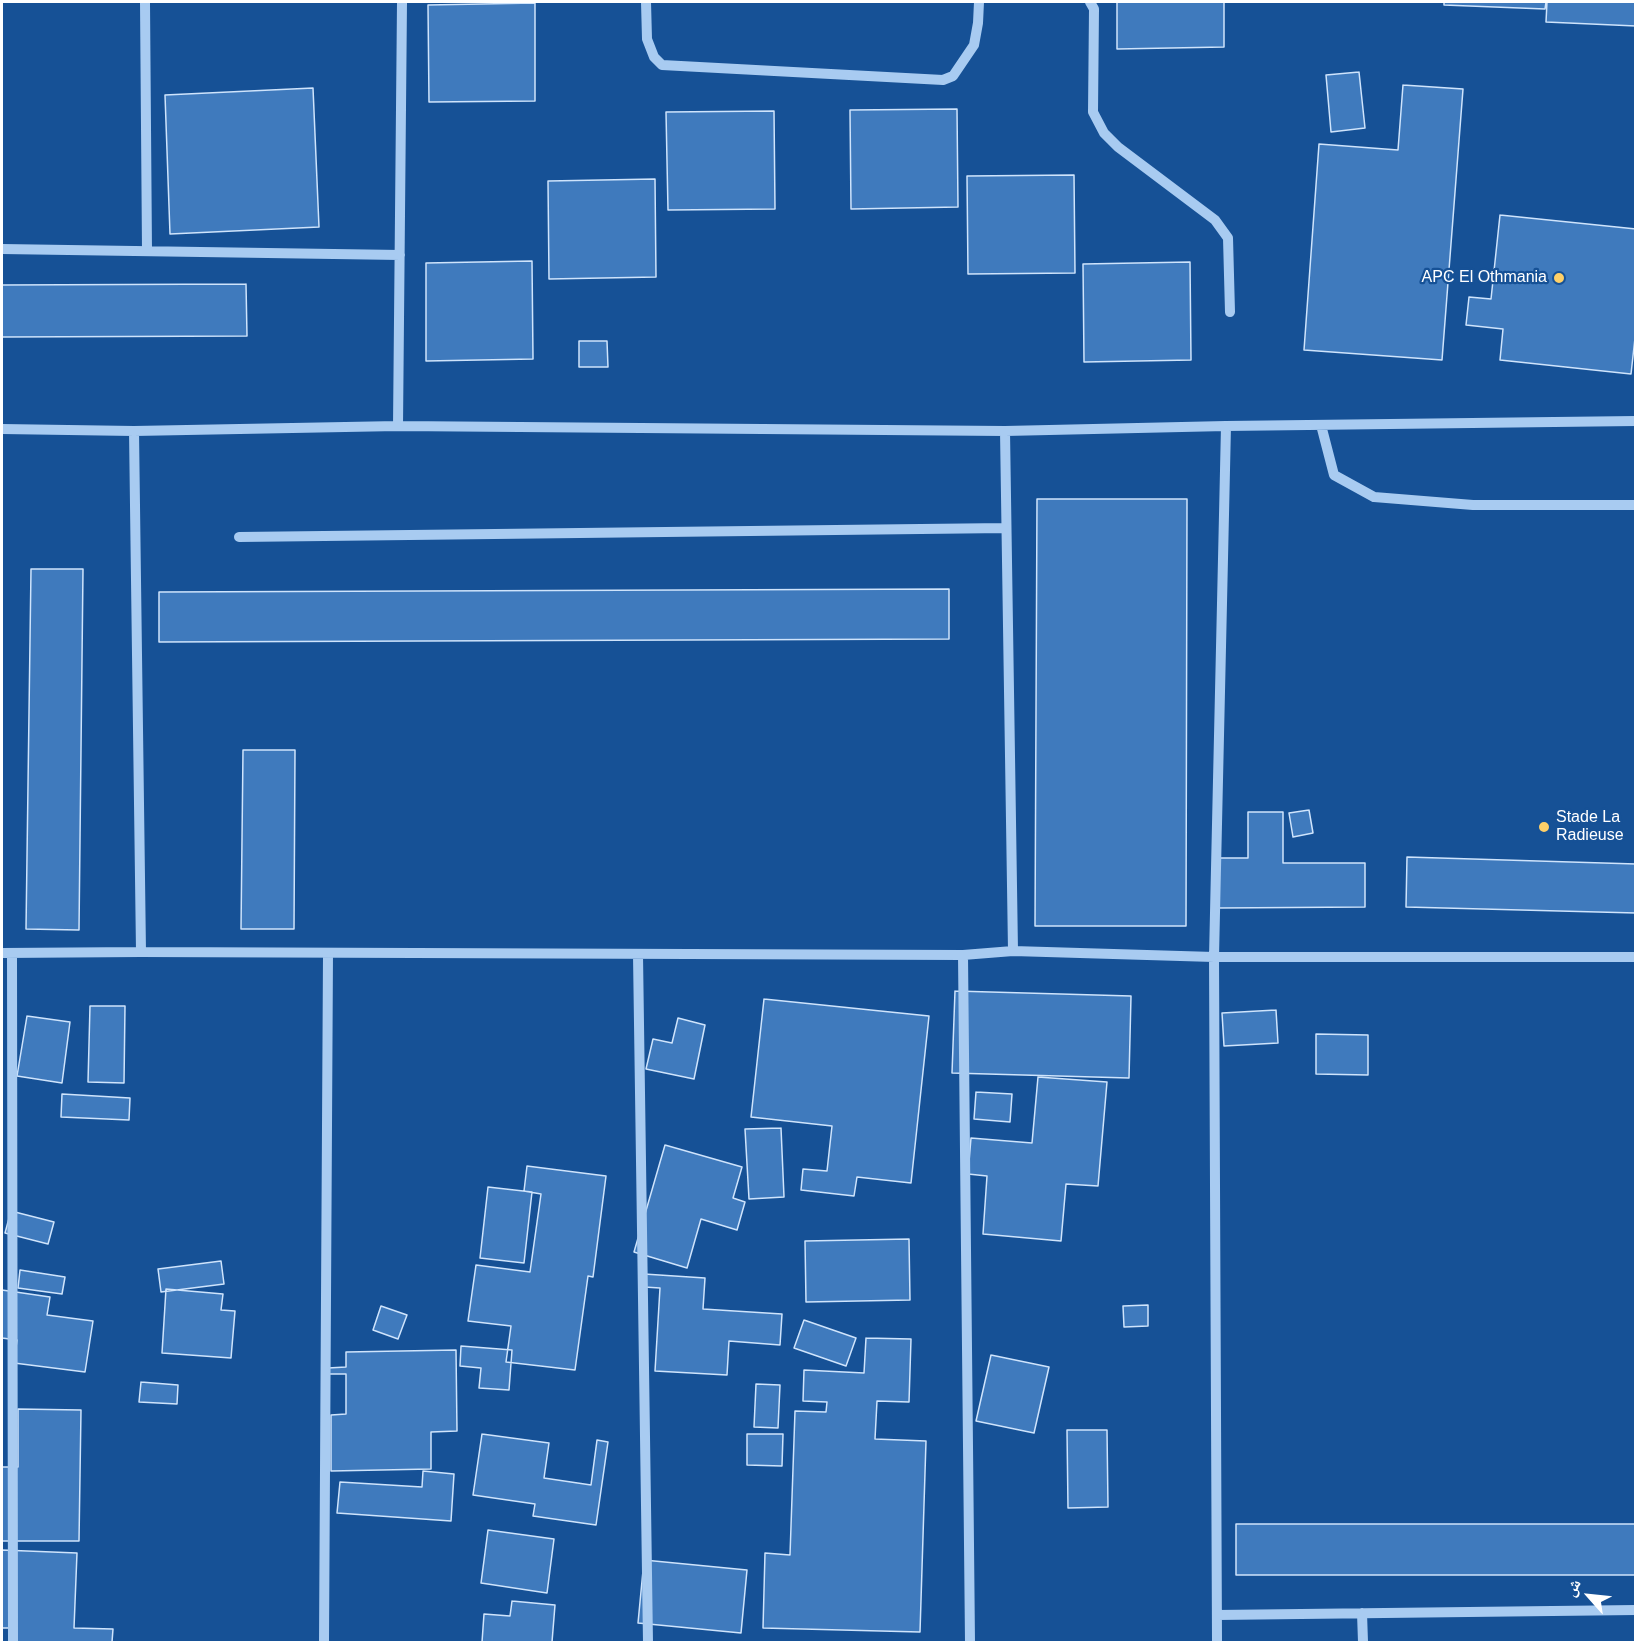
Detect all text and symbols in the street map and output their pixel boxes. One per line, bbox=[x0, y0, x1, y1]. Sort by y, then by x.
place label: APC El Othmania bbox=[1422, 268, 1547, 288]
marker: APC El Othmania bbox=[1552, 271, 1566, 285]
place label: Stade La Radieuse bbox=[1556, 808, 1624, 846]
marker: Stade La Radieuse bbox=[1537, 820, 1551, 834]
north arrow bbox=[1559, 1566, 1619, 1626]
text: ش bbox=[1561, 1576, 1584, 1599]

